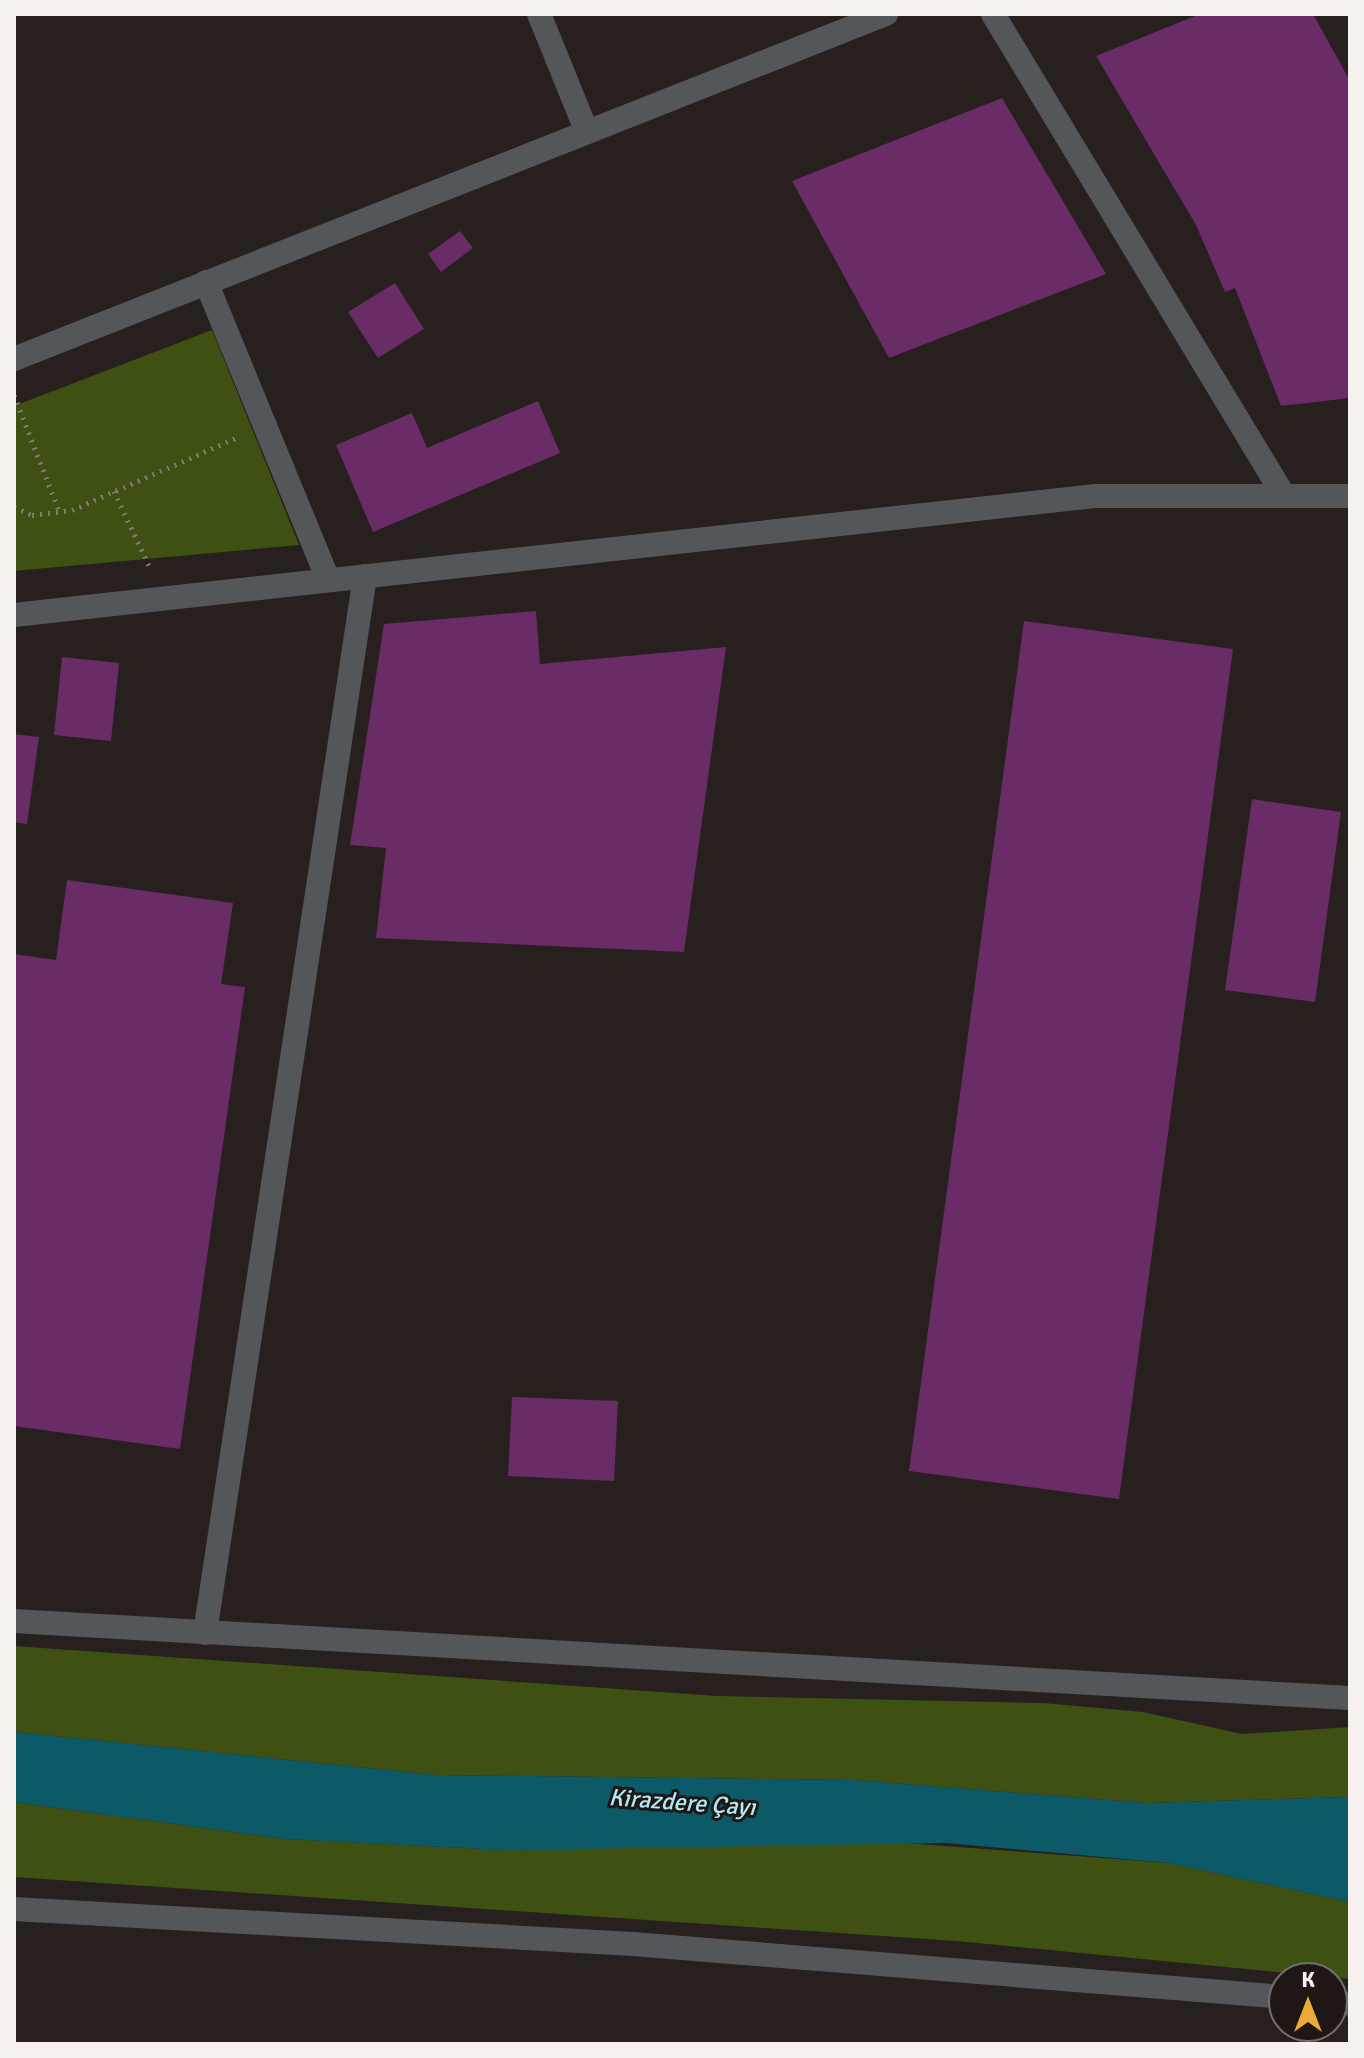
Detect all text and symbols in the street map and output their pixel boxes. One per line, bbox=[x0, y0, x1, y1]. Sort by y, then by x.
water label: Kirazdere Çayı bbox=[608, 1784, 756, 1822]
north arrow bbox=[1268, 1962, 1348, 2042]
text: K bbox=[1301, 1966, 1315, 1993]

